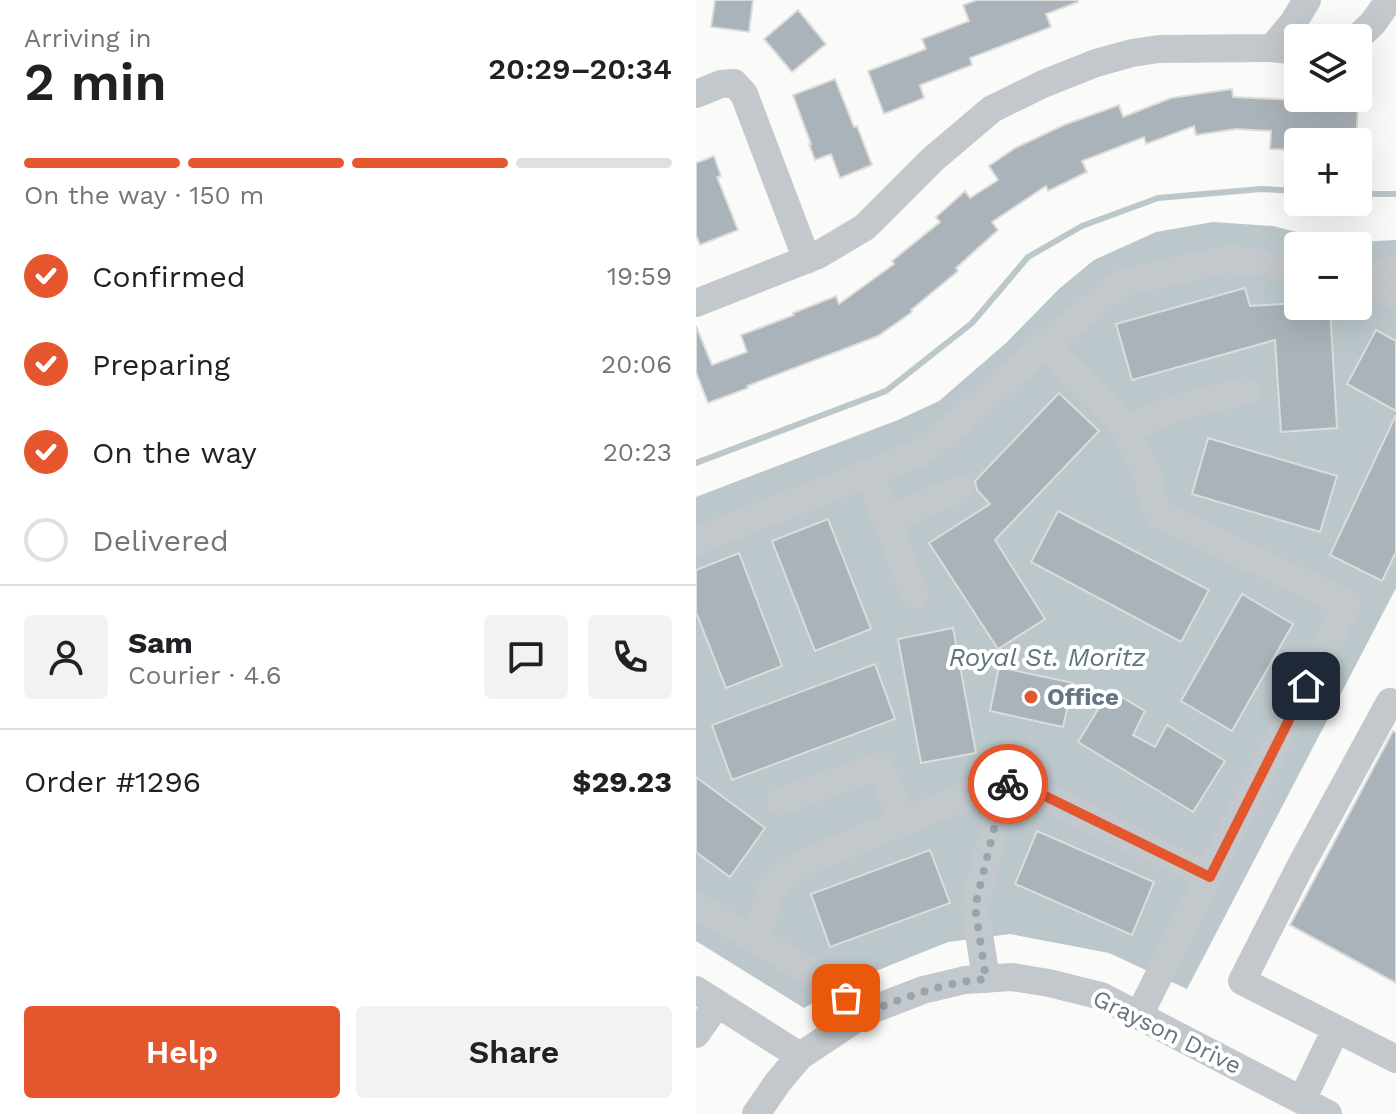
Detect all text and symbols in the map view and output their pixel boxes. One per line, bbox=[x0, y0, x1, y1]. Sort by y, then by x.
text: Arriving in bbox=[24, 23, 152, 53]
map controls bbox=[1284, 24, 1372, 320]
button: layers bbox=[1284, 24, 1372, 112]
text: 20:29–20:34 bbox=[488, 51, 672, 86]
text: 2 min bbox=[24, 52, 167, 113]
button: + bbox=[1284, 128, 1372, 216]
text: On the way · 150 m bbox=[24, 180, 264, 210]
button: − bbox=[1284, 232, 1372, 320]
icon: check bbox=[24, 254, 68, 298]
text: Confirmed bbox=[92, 259, 246, 294]
text: 19:59 bbox=[607, 261, 672, 291]
icon: check bbox=[24, 342, 68, 386]
text: Preparing bbox=[92, 347, 230, 382]
text: 20:06 bbox=[601, 349, 672, 379]
icon: check bbox=[24, 430, 68, 474]
text: On the way bbox=[92, 435, 257, 470]
text: 20:23 bbox=[603, 437, 672, 467]
text: Delivered bbox=[92, 523, 229, 558]
button: person bbox=[24, 615, 108, 699]
button: chat bbox=[484, 615, 568, 699]
button: phone bbox=[588, 615, 672, 699]
text: Sam bbox=[128, 625, 193, 660]
water label: Royal St. Moritz bbox=[949, 642, 1146, 672]
pin bbox=[1272, 652, 1340, 720]
text: Courier · 4.6 bbox=[128, 660, 282, 690]
icon: home bbox=[1284, 664, 1328, 708]
place label: Office bbox=[1047, 683, 1119, 711]
marker: Office bbox=[1022, 688, 1040, 706]
courier bbox=[968, 744, 1048, 824]
icon: bike bbox=[986, 762, 1030, 806]
text: Order #1296 bbox=[24, 764, 201, 799]
text: $29.23 bbox=[572, 764, 672, 799]
pin bbox=[812, 964, 880, 1032]
icon: bag bbox=[824, 976, 868, 1020]
street label: Grayson Drive bbox=[1088, 984, 1246, 1080]
button: Help bbox=[24, 1006, 340, 1098]
button: Share bbox=[356, 1006, 672, 1098]

